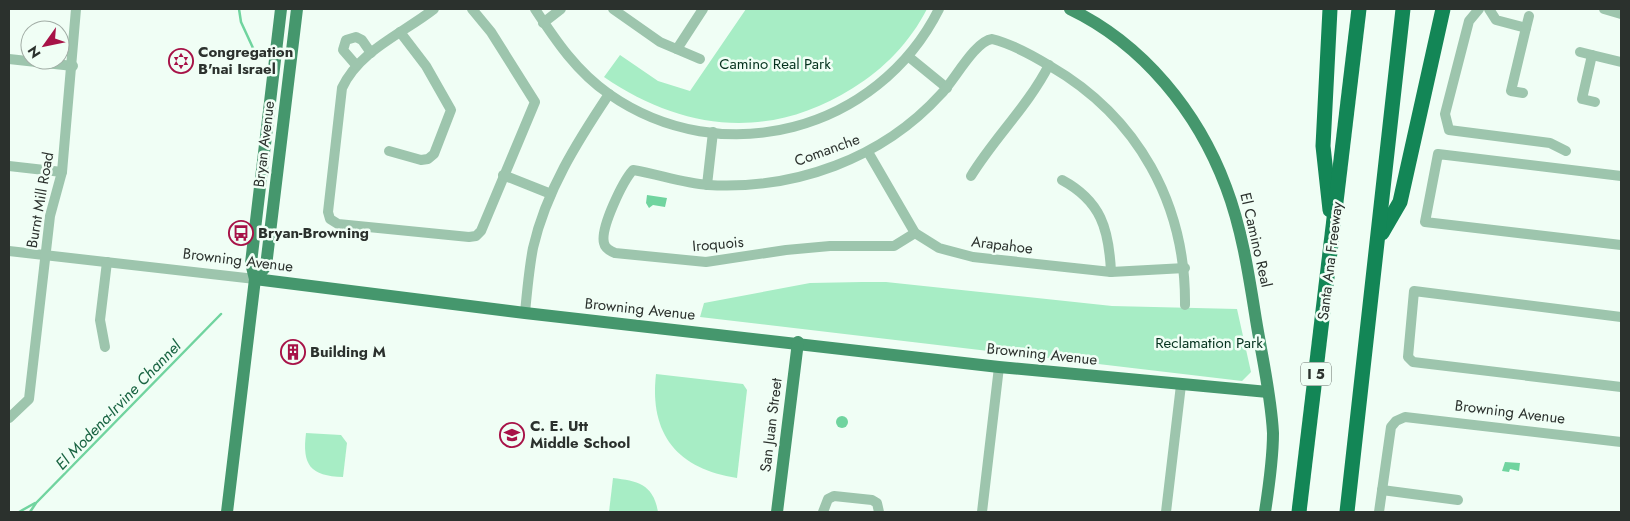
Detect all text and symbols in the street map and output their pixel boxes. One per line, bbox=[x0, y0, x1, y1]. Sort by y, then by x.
north arrow bbox=[20, 20, 70, 70]
place label: Congregation B'nai Israel bbox=[198, 41, 293, 80]
text: N bbox=[23, 42, 46, 62]
synagogue icon: Congregation B'nai Israel bbox=[168, 48, 194, 74]
park label: Camino Real Park bbox=[719, 53, 831, 75]
street label: Bryan Avenue bbox=[248, 99, 280, 188]
street label: Comanche bbox=[791, 128, 863, 172]
street label: Burnt Mill Road bbox=[21, 150, 59, 250]
street label: El Camino Real bbox=[1234, 190, 1278, 290]
street label: Santa Ana Freeway bbox=[1312, 200, 1348, 322]
bus stop icon: Bryan-Browning bbox=[228, 220, 254, 246]
place label: Bryan-Browning bbox=[258, 222, 369, 244]
street label: Arapahoe bbox=[970, 230, 1034, 260]
street label: Iroquois bbox=[691, 231, 745, 257]
street label: Browning Avenue bbox=[182, 242, 295, 278]
street label: Browning Avenue bbox=[584, 292, 697, 326]
park label: Reclamation Park bbox=[1155, 332, 1263, 354]
water label: El Modena-Irvine Channel bbox=[50, 334, 187, 475]
street label: Browning Avenue bbox=[986, 337, 1099, 371]
building icon: Building M bbox=[280, 339, 306, 365]
place label: Building M bbox=[310, 341, 386, 363]
road number: I 5 bbox=[1301, 362, 1331, 386]
street label: San Juan Street bbox=[754, 376, 788, 473]
street label: Browning Avenue bbox=[1454, 394, 1567, 430]
place label: C. E. Utt Middle School bbox=[530, 415, 630, 454]
school or university icon: C. E. Utt Middle School bbox=[499, 422, 525, 448]

